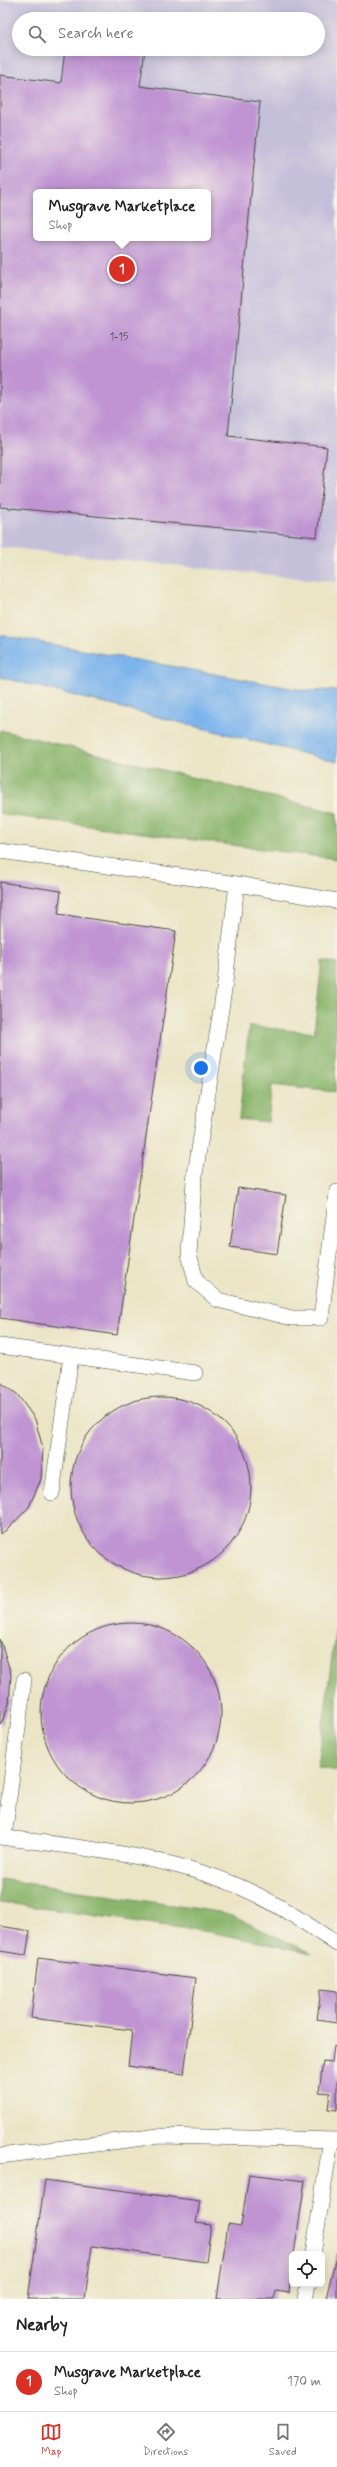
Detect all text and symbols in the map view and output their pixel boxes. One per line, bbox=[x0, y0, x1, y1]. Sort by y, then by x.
search box bbox=[12, 12, 325, 56]
icon: search bbox=[26, 23, 48, 45]
text: Search here bbox=[58, 24, 134, 44]
popup bbox=[33, 189, 211, 241]
text: Musgrave Marketplace bbox=[49, 197, 195, 217]
text: Shop bbox=[49, 217, 72, 234]
pin: 1 bbox=[109, 254, 135, 284]
house number: 1-15 bbox=[110, 331, 128, 344]
your location bbox=[191, 1058, 211, 1078]
map controls bbox=[289, 2251, 325, 2287]
button: locate bbox=[289, 2251, 325, 2287]
text: Nearby bbox=[16, 2314, 68, 2336]
text: Musgrave Marketplace bbox=[54, 2363, 201, 2383]
text: 1 bbox=[26, 2373, 32, 2390]
text: 170 m bbox=[287, 2373, 321, 2390]
text: Shop bbox=[54, 2383, 78, 2400]
tab: Map bbox=[40, 2421, 62, 2459]
tab: Directions bbox=[143, 2421, 188, 2459]
tab: Saved bbox=[269, 2421, 297, 2459]

